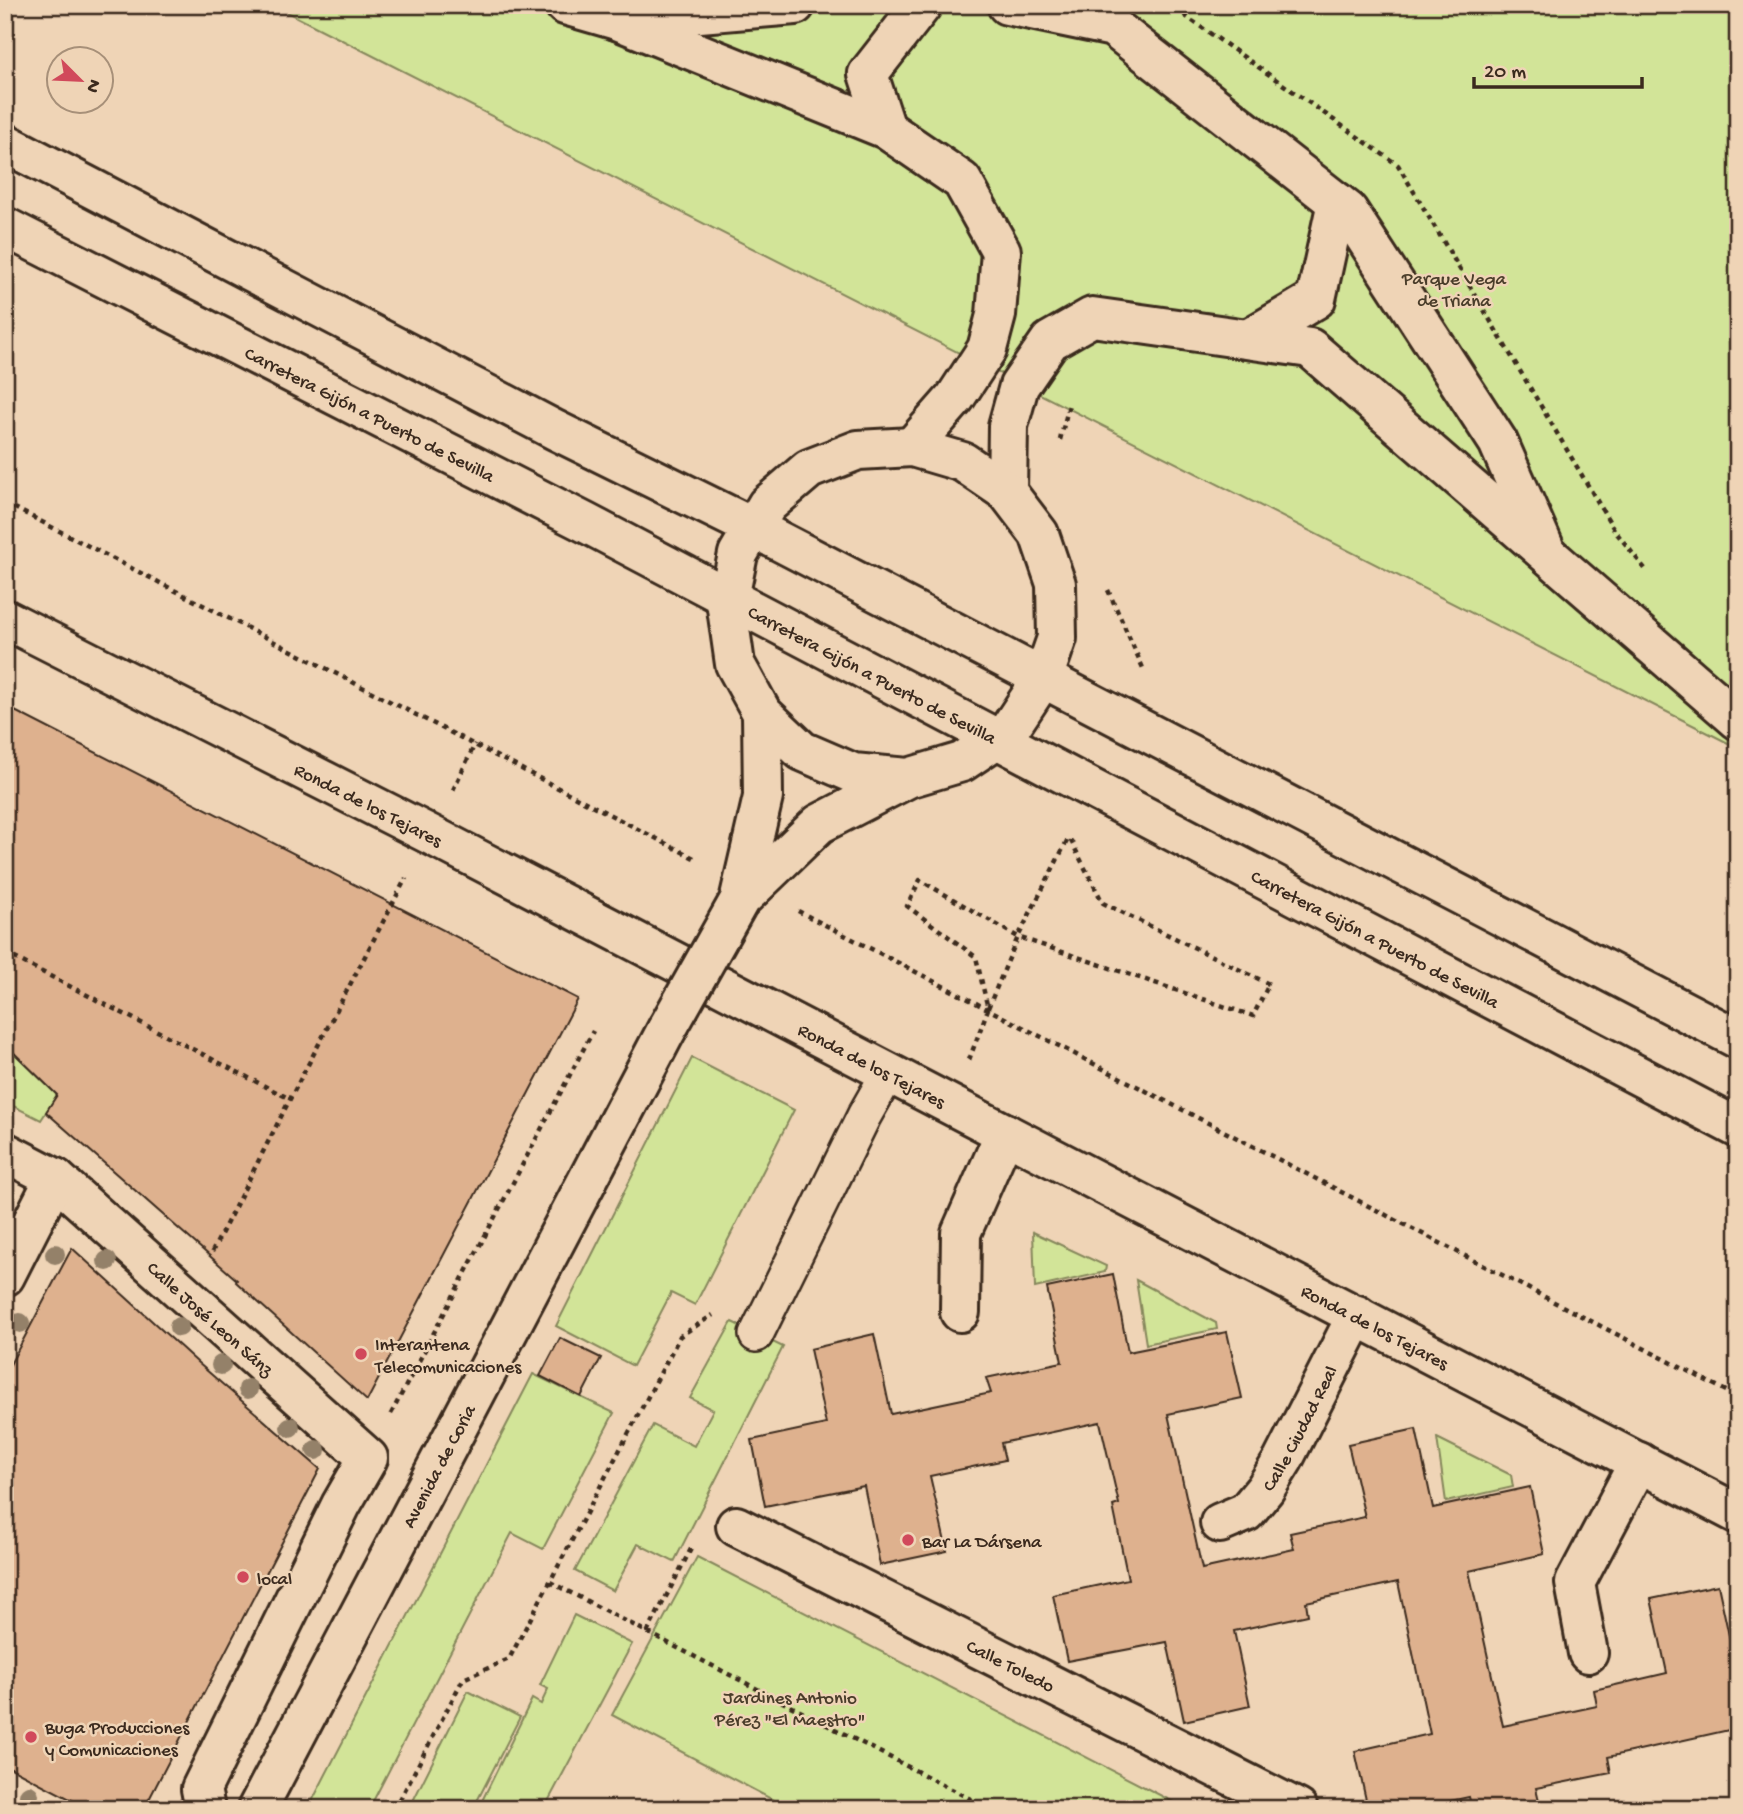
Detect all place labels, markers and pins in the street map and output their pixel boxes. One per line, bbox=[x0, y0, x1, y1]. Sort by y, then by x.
place label: Interantena Telecomunicaciones bbox=[374, 1335, 522, 1380]
marker: Interantena Telecomunicaciones bbox=[353, 1346, 369, 1362]
marker: Bar La Dársena bbox=[900, 1532, 916, 1548]
place label: Bar La Dársena bbox=[921, 1532, 1043, 1555]
marker: local bbox=[235, 1569, 251, 1585]
place label: local bbox=[257, 1569, 292, 1592]
place label: Buga Producciones y Comunicaciones bbox=[44, 1718, 190, 1763]
marker: Buga Producciones y Comunicaciones bbox=[23, 1729, 39, 1745]

